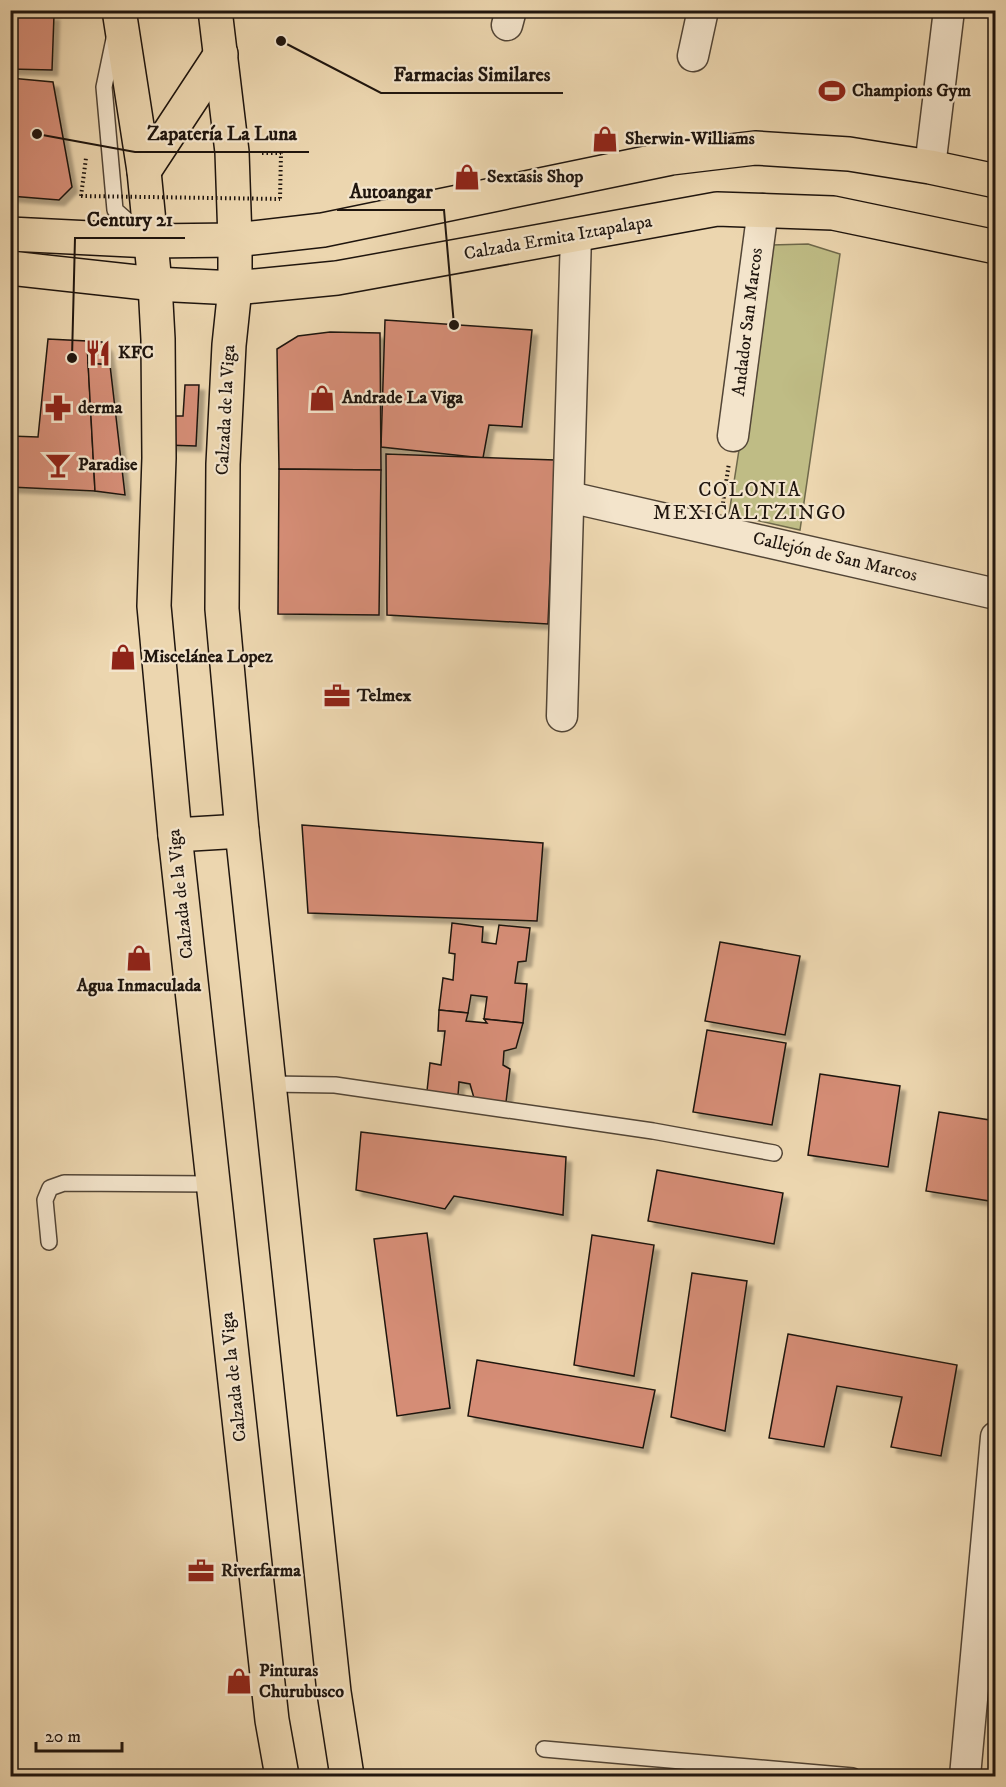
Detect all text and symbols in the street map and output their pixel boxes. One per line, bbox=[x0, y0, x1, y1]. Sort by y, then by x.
callout: Farmacias Similares bbox=[381, 55, 563, 93]
text: Farmacias Similares bbox=[393, 63, 551, 88]
sports icon: Champions Gym bbox=[817, 76, 847, 106]
place label: Champions Gym bbox=[852, 80, 971, 102]
callout: Zapatería La Luna bbox=[135, 114, 309, 152]
text: Zapatería La Luna bbox=[147, 122, 298, 147]
shop icon: Sherwin-Williams bbox=[590, 124, 620, 154]
place label: Sherwin-Williams bbox=[625, 128, 755, 150]
shop icon: Sextasis Shop bbox=[452, 162, 482, 192]
place label: Sextasis Shop bbox=[487, 166, 583, 188]
callout: Autoangar bbox=[337, 172, 444, 210]
text: Autoangar bbox=[348, 180, 433, 205]
callout: Century 21 bbox=[75, 200, 185, 238]
text: Century 21 bbox=[87, 208, 173, 233]
street label: Calzada Ermita Iztapalapa bbox=[462, 211, 654, 265]
street label: Andador San Marcos bbox=[728, 247, 768, 397]
restaurant icon: KFC bbox=[83, 338, 113, 368]
place label: KFC bbox=[118, 342, 154, 364]
street label: Calzada de la Viga bbox=[212, 344, 240, 476]
shop icon: Andrade La Viga bbox=[307, 383, 337, 413]
place label: Andrade La Viga bbox=[341, 387, 464, 409]
pharmacy icon: derma bbox=[43, 393, 73, 423]
place label: derma bbox=[78, 397, 123, 419]
bar icon: Paradise bbox=[43, 450, 73, 480]
place label: Paradise bbox=[78, 454, 138, 476]
district label: COLONIA MEXICALTZINGO bbox=[653, 478, 847, 526]
street label: Callejón de San Marcos bbox=[751, 527, 919, 587]
shop icon: Miscelánea Lopez bbox=[108, 642, 138, 672]
place label: Miscelánea Lopez bbox=[143, 646, 273, 668]
office icon: Telmex bbox=[322, 681, 352, 711]
place label: Telmex bbox=[356, 685, 412, 707]
street label: Calzada de la Viga bbox=[163, 828, 199, 960]
shop icon: Agua Inmaculada bbox=[124, 943, 154, 973]
place label: Agua Inmaculada bbox=[76, 975, 202, 997]
street label: Calzada de la Viga bbox=[216, 1311, 252, 1443]
office icon: Riverfarma bbox=[186, 1556, 216, 1586]
place label: Riverfarma bbox=[221, 1560, 301, 1582]
place label: Pinturas Churubusco bbox=[259, 1660, 344, 1703]
shop icon: Pinturas Churubusco bbox=[224, 1666, 254, 1696]
scale bar bbox=[36, 1715, 122, 1753]
text: 20 m bbox=[45, 1726, 81, 1748]

